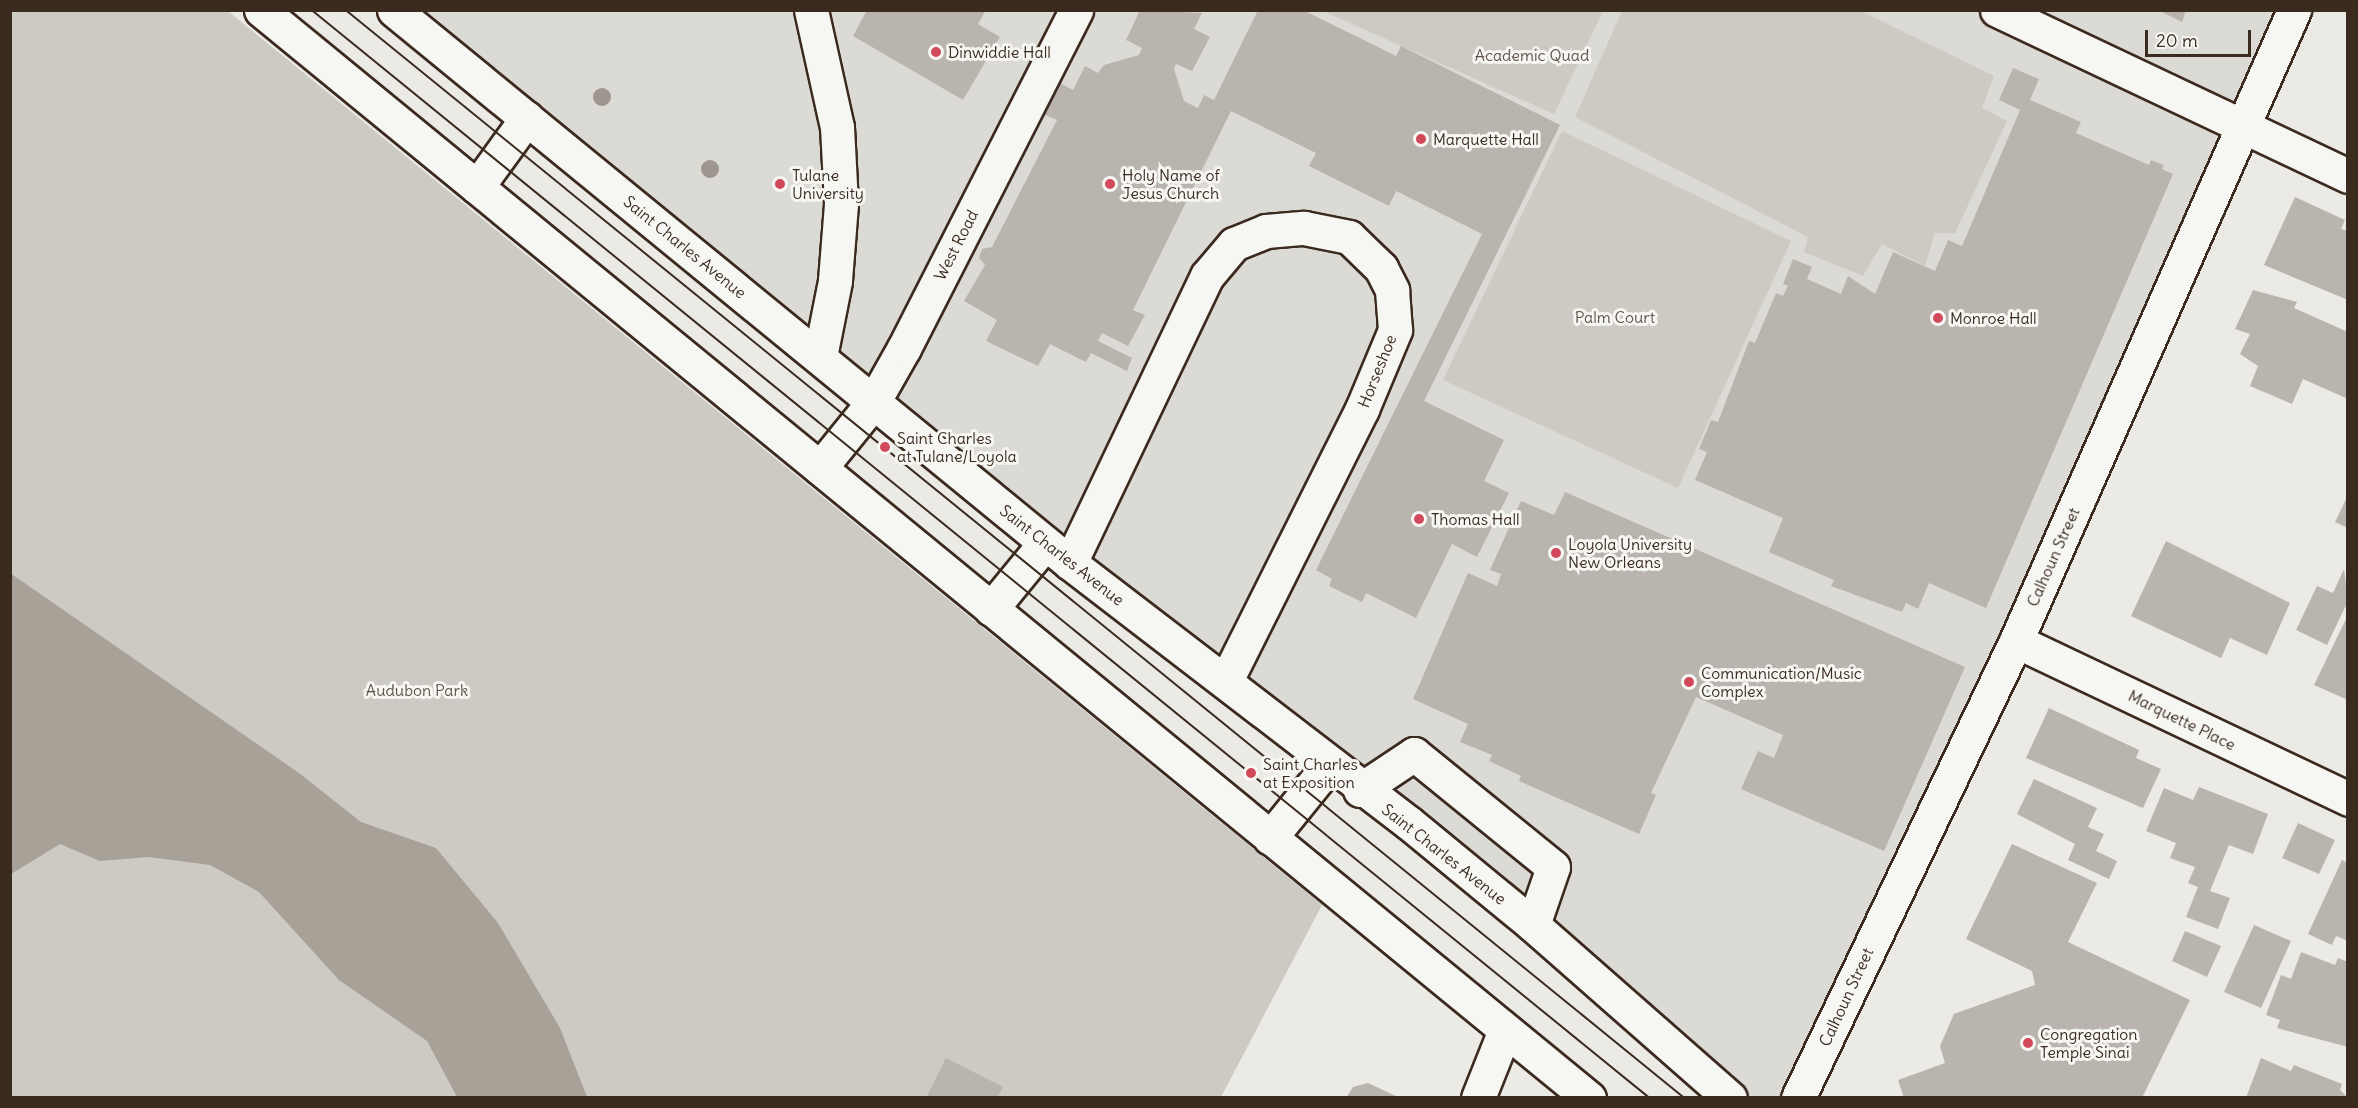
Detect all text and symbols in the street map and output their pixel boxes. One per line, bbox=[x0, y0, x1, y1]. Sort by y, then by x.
scale bar bbox=[2148, 18, 2254, 56]
text: 20 m bbox=[2156, 29, 2198, 52]
place label: Dinwiddie Hall bbox=[948, 42, 1051, 62]
marker: Dinwiddie Hall bbox=[929, 45, 943, 59]
park label: Academic Quad bbox=[1475, 45, 1589, 65]
place label: Marquette Hall bbox=[1433, 129, 1539, 149]
marker: Marquette Hall bbox=[1414, 132, 1428, 146]
place label: Tulane University bbox=[792, 165, 864, 203]
place label: Holy Name of Jesus Church bbox=[1122, 165, 1220, 203]
marker: Tulane University bbox=[773, 177, 787, 191]
marker: Holy Name of Jesus Church bbox=[1103, 177, 1117, 191]
street label: Saint Charles Avenue bbox=[620, 192, 750, 302]
street label: West Road bbox=[930, 207, 982, 283]
park label: Palm Court bbox=[1575, 307, 1655, 327]
place label: Monroe Hall bbox=[1950, 308, 2037, 328]
marker: Monroe Hall bbox=[1931, 311, 1945, 325]
street label: Horseshoe bbox=[1354, 332, 1400, 410]
place label: Saint Charles at Tulane/Loyola bbox=[897, 428, 1017, 466]
marker: Saint Charles at Tulane/Loyola bbox=[878, 440, 892, 454]
street label: Saint Charles Avenue bbox=[996, 501, 1128, 609]
street label: Calhoun Street bbox=[2023, 504, 2083, 610]
place label: Thomas Hall bbox=[1431, 509, 1520, 529]
marker: Thomas Hall bbox=[1412, 512, 1426, 526]
place label: Loyola University New Orleans bbox=[1568, 534, 1692, 572]
marker: Loyola University New Orleans bbox=[1549, 546, 1563, 560]
place label: Communication/Music Complex bbox=[1701, 663, 1862, 701]
marker: Communication/Music Complex bbox=[1682, 675, 1696, 689]
park label: Audubon Park bbox=[366, 680, 468, 700]
street label: Marquette Place bbox=[2125, 686, 2239, 754]
place label: Saint Charles at Exposition bbox=[1263, 754, 1358, 792]
marker: Saint Charles at Exposition bbox=[1244, 766, 1258, 780]
street label: Saint Charles Avenue bbox=[1378, 800, 1510, 908]
street label: Calhoun Street bbox=[1815, 945, 1877, 1049]
place label: Congregation Temple Sinai bbox=[2040, 1024, 2138, 1062]
marker: Congregation Temple Sinai bbox=[2021, 1036, 2035, 1050]

